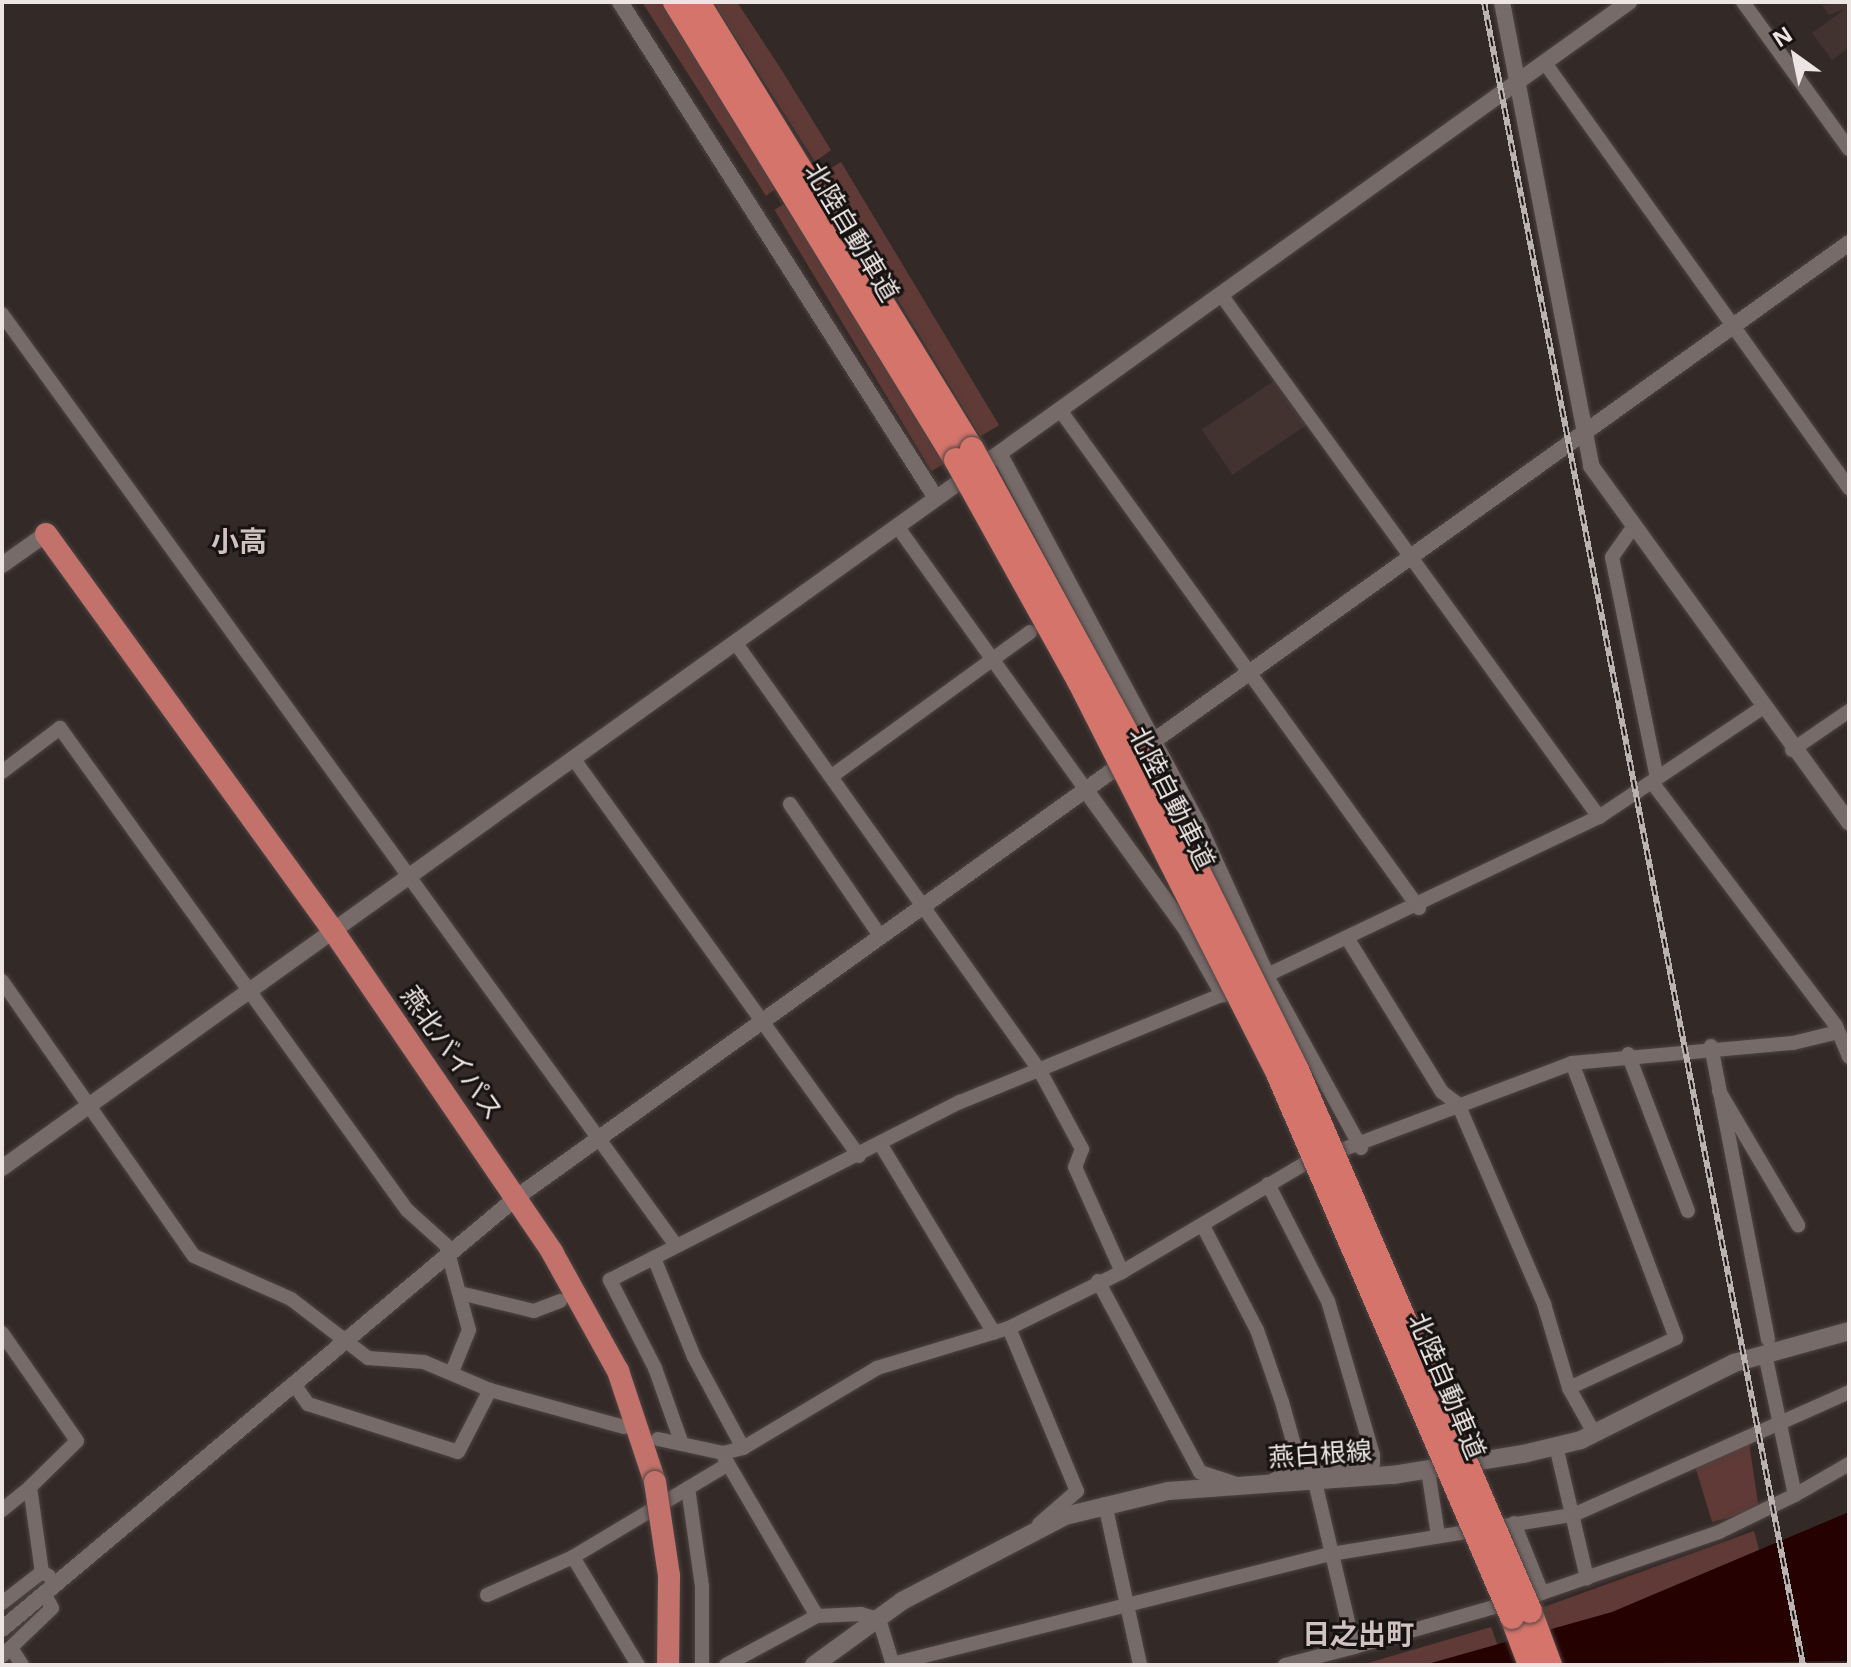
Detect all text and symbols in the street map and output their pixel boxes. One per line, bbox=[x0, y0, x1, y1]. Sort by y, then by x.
north arrow bbox=[1755, 16, 1835, 96]
text: N bbox=[1766, 18, 1798, 53]
street label: 北陸自動車道 bbox=[798, 157, 906, 307]
district label: 小高 bbox=[211, 523, 267, 557]
street label: 北陸自動車道 bbox=[1123, 721, 1221, 875]
street label: 燕北バイパス bbox=[394, 980, 510, 1126]
street label: 北陸自動車道 bbox=[1402, 1308, 1492, 1464]
street label: 燕白根線 bbox=[1267, 1435, 1373, 1473]
district label: 日之出町 bbox=[1302, 1616, 1414, 1650]

